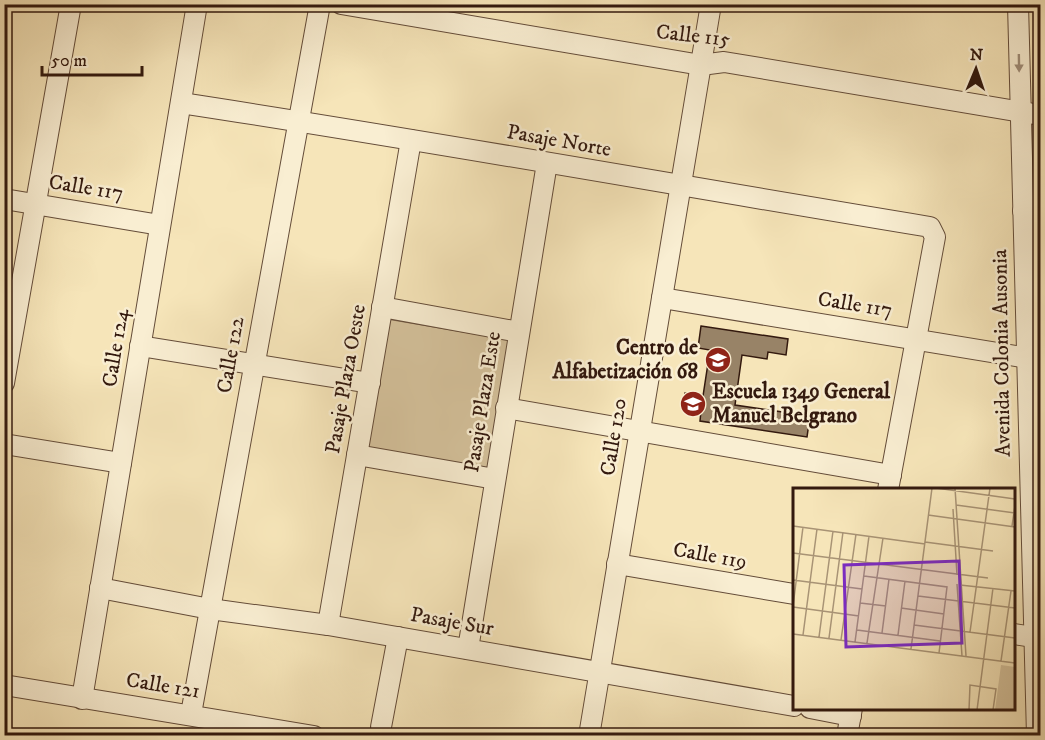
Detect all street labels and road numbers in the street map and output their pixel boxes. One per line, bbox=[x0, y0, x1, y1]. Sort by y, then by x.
street label: Calle 115 bbox=[655, 19, 731, 53]
street label: Pasaje Norte bbox=[505, 119, 613, 163]
street label: Calle 117 bbox=[47, 169, 125, 207]
street label: Avenida Colonia Ausonia bbox=[987, 249, 1017, 457]
street label: Calle 117 bbox=[816, 286, 894, 324]
street label: Pasaje Plaza Oeste bbox=[320, 302, 372, 456]
street label: Calle 124 bbox=[97, 306, 135, 389]
street label: Calle 122 bbox=[212, 314, 251, 395]
street label: Pasaje Plaza Este bbox=[459, 329, 507, 474]
street label: Calle 120 bbox=[595, 396, 633, 478]
street label: Calle 119 bbox=[671, 537, 749, 575]
street label: Pasaje Sur bbox=[408, 602, 496, 642]
street label: Calle 121 bbox=[124, 667, 202, 705]

